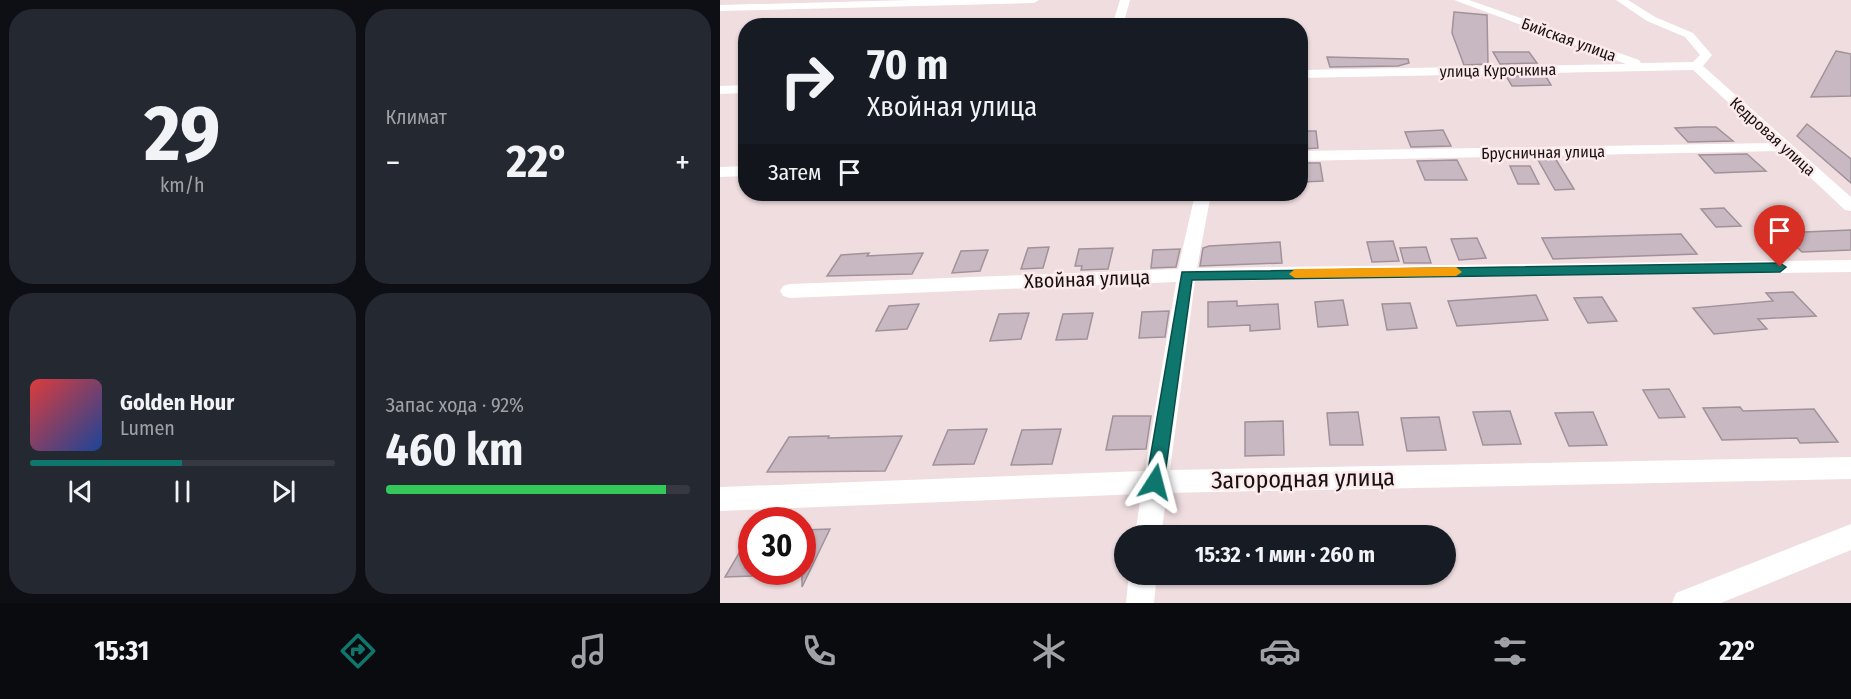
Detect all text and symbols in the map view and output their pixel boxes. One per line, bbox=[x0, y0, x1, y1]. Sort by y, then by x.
street label: Бийская улица bbox=[1519, 14, 1619, 65]
text: 70 m bbox=[867, 40, 948, 90]
icon: right bbox=[768, 42, 846, 120]
street label: улица Курочкина bbox=[1440, 60, 1557, 81]
text: 29 bbox=[144, 87, 220, 181]
text: Хвойная улица bbox=[867, 91, 1037, 123]
street label: Кедровая улица bbox=[1726, 93, 1819, 180]
text: Климат bbox=[386, 105, 447, 129]
text: 22° bbox=[506, 135, 569, 189]
street label: Брусничная улица bbox=[1481, 142, 1605, 163]
text: − bbox=[386, 143, 400, 183]
text: + bbox=[675, 143, 690, 183]
icon: arrive bbox=[833, 156, 866, 189]
text: Затем bbox=[768, 159, 821, 186]
text: km/h bbox=[160, 173, 205, 197]
pin bbox=[1754, 205, 1805, 267]
icon: arrive bbox=[1763, 214, 1796, 247]
street label: Хвойная улица bbox=[1024, 265, 1150, 293]
text: Golden Hour bbox=[120, 389, 234, 416]
text: Запас хода · 92% bbox=[386, 393, 524, 417]
text: Lumen bbox=[120, 416, 175, 440]
text: 460 km bbox=[386, 423, 523, 477]
position arrow bbox=[1123, 450, 1187, 514]
street label: Загородная улица bbox=[1211, 463, 1395, 495]
icon: previous bbox=[64, 475, 97, 508]
icon: pause bbox=[166, 475, 199, 508]
icon: next bbox=[267, 475, 300, 508]
speed limit sign: 30 bbox=[738, 507, 816, 585]
text: 15:32 · 1 мин · 260 m bbox=[1195, 541, 1375, 568]
icon: directions bbox=[337, 630, 379, 672]
icon: music bbox=[568, 630, 610, 672]
icon: phone bbox=[798, 630, 840, 672]
icon: climate bbox=[1028, 630, 1070, 672]
icon: car bbox=[1259, 630, 1301, 672]
icon: filters bbox=[1489, 630, 1531, 672]
text: 15:31 bbox=[94, 635, 149, 667]
text: 22° bbox=[1719, 635, 1757, 667]

